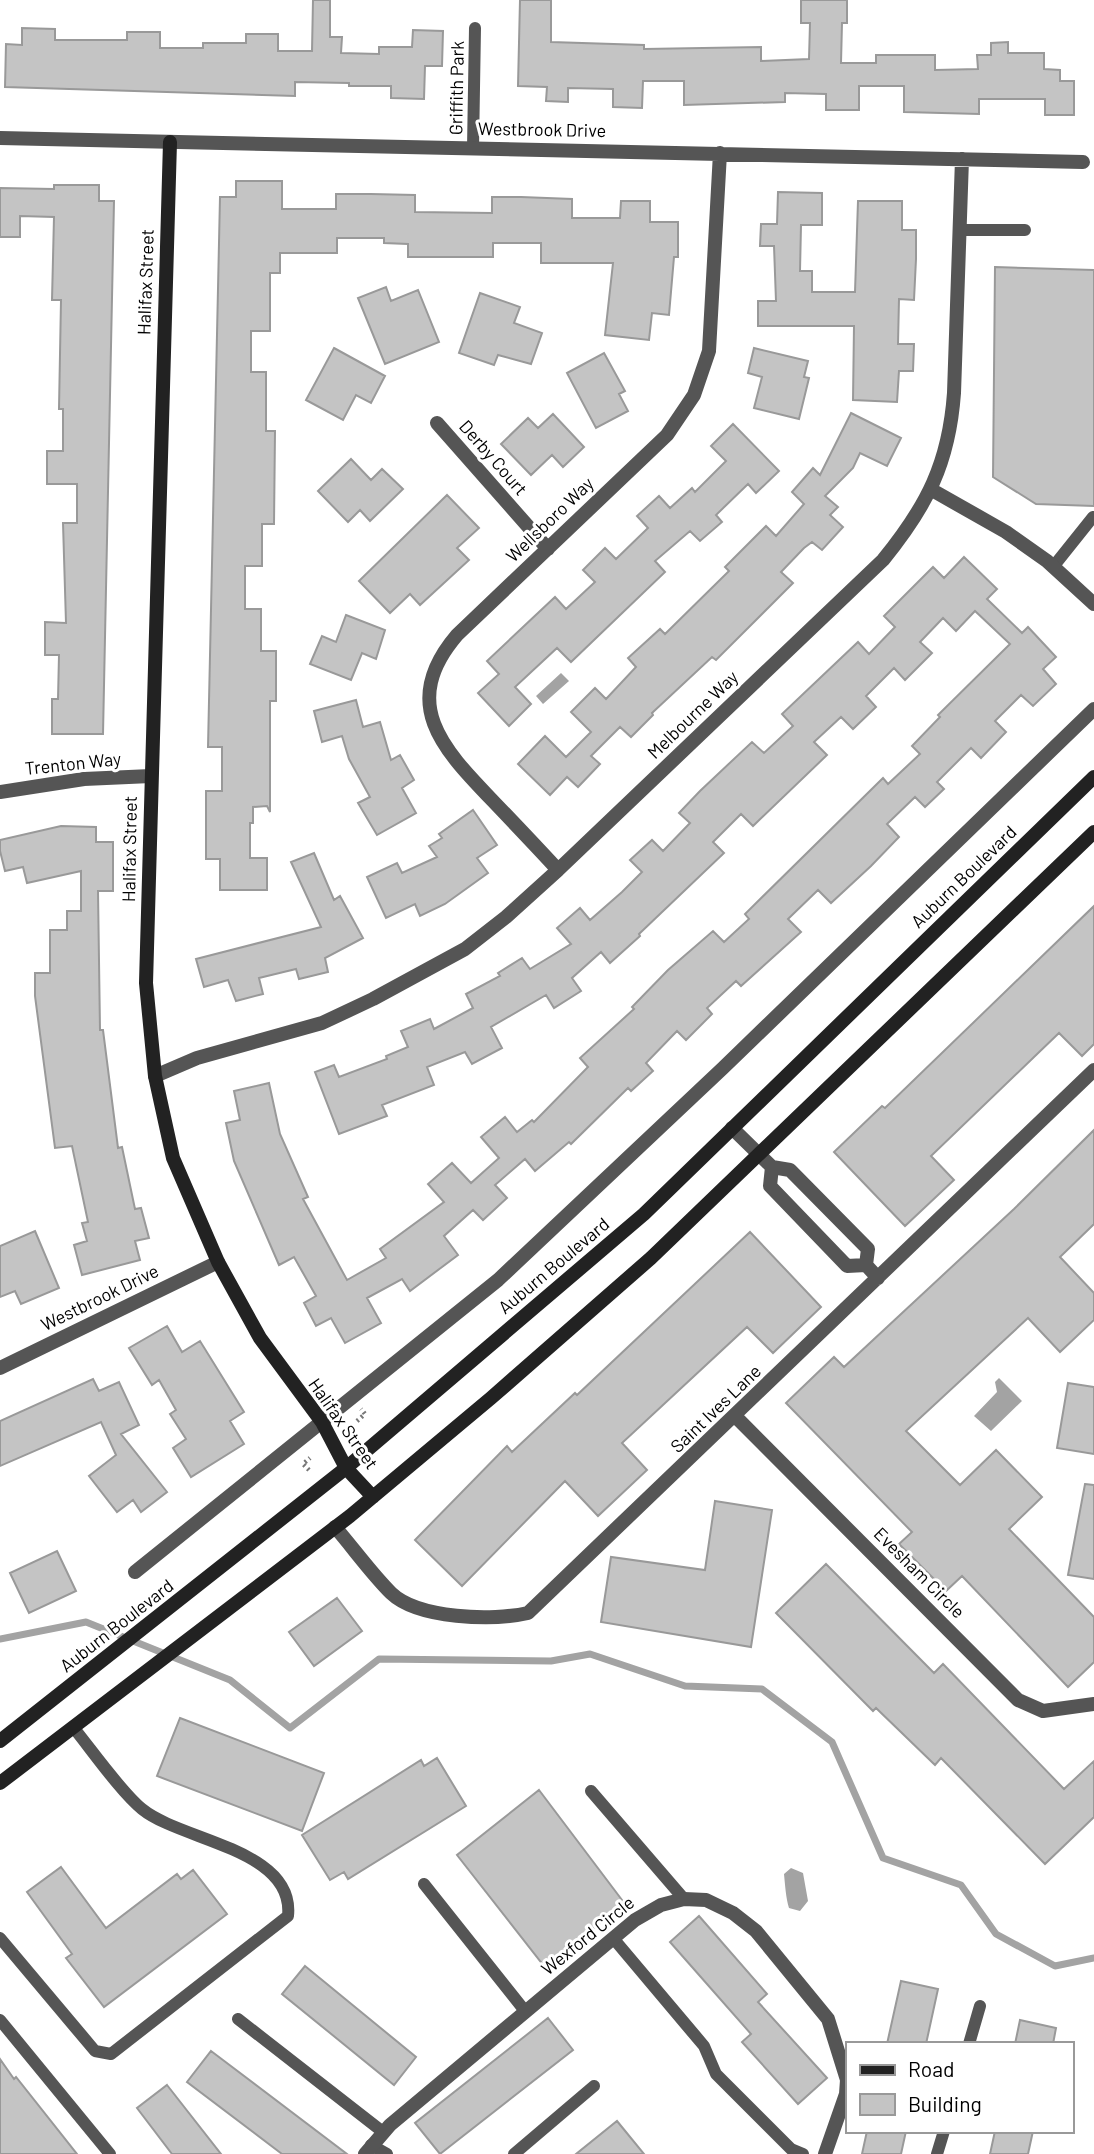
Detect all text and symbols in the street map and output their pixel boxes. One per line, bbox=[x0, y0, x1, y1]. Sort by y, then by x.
street label: Griffith Park bbox=[444, 41, 468, 135]
street label: Westbrook Drive bbox=[478, 117, 606, 141]
street label: Halifax Street bbox=[132, 228, 158, 335]
street label: Derby Court bbox=[455, 415, 532, 499]
street label: Wellsboro Way bbox=[501, 472, 598, 567]
street label: Melbourne Way bbox=[642, 666, 742, 763]
street label: Trenton Way bbox=[24, 747, 122, 779]
street label: Halifax Street bbox=[117, 796, 141, 902]
street label: Auburn Boulevard bbox=[906, 820, 1021, 932]
street label: Auburn Boulevard bbox=[493, 1212, 613, 1318]
street label: Westbrook Drive bbox=[37, 1259, 162, 1335]
street label: Saint Ives Lane bbox=[665, 1360, 765, 1457]
street label: Halifax Street bbox=[304, 1374, 383, 1473]
street label: Evesham Circle bbox=[870, 1522, 970, 1622]
street label: Auburn Boulevard bbox=[55, 1574, 178, 1676]
street label: Wexford Circle bbox=[536, 1891, 638, 1979]
legend bbox=[846, 2042, 1073, 2133]
text: Road bbox=[908, 2056, 954, 2081]
text: Building bbox=[908, 2091, 982, 2116]

